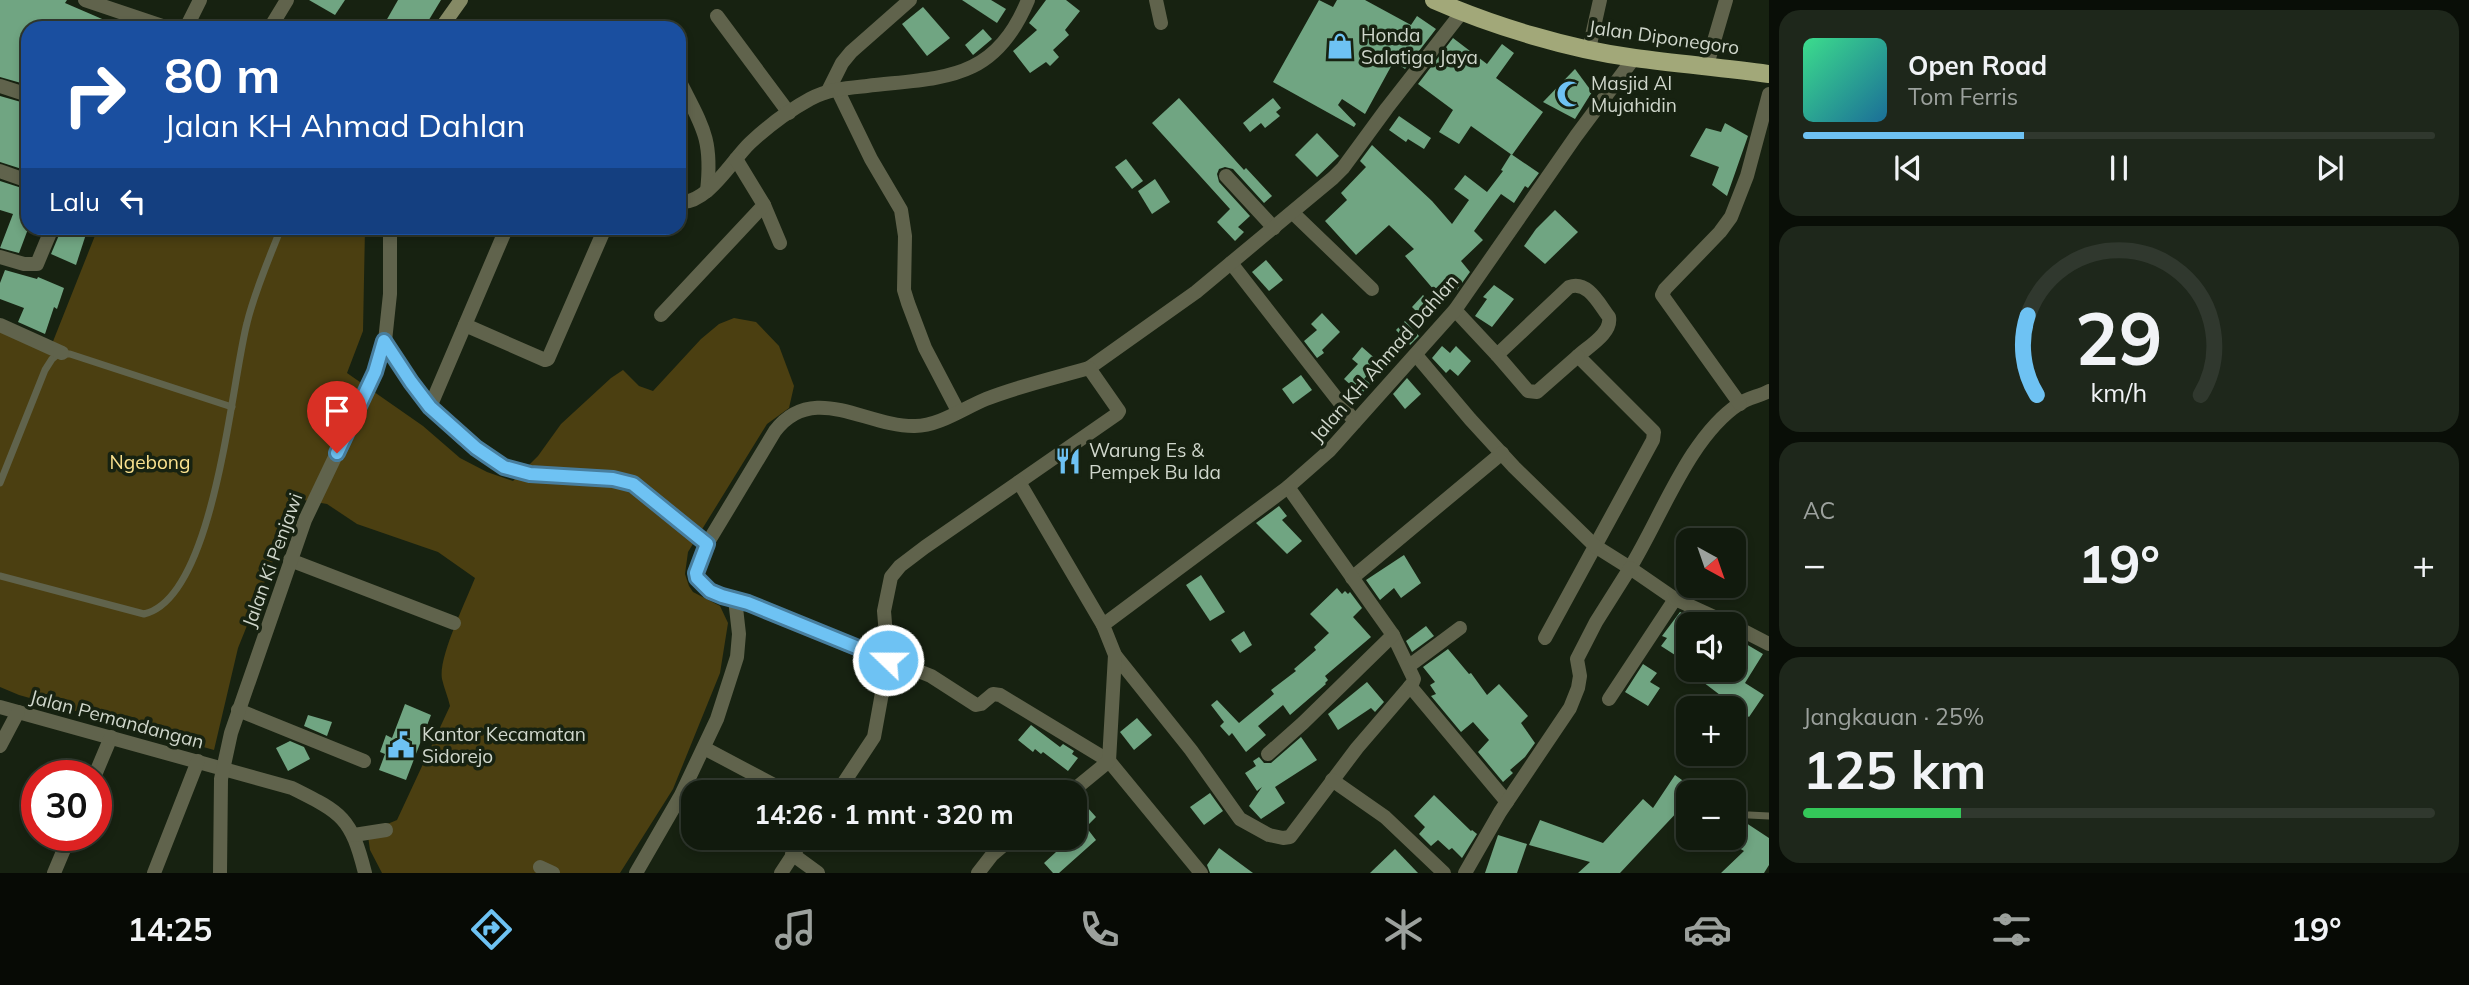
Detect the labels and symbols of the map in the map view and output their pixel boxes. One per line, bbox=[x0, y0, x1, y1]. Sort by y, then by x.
street label: Jalan Diponegoro bbox=[1587, 15, 1741, 59]
place label: Honda Salatiga Jaya bbox=[1361, 23, 1478, 69]
shop icon: Honda Salatiga Jaya bbox=[1325, 31, 1355, 61]
place label: Masjid Al Mujahidin bbox=[1591, 71, 1677, 117]
mosque icon: Masjid Al Mujahidin bbox=[1555, 79, 1585, 109]
street label: Jalan KH Ahmad Dahlan bbox=[1305, 269, 1463, 447]
pin bbox=[307, 381, 367, 453]
place label: Warung Es & Pempek Bu Ida bbox=[1089, 438, 1221, 484]
restaurant icon: Warung Es & Pempek Bu Ida bbox=[1053, 446, 1083, 476]
park label: Ngebong bbox=[110, 450, 190, 474]
street label: Jalan Ki Penjawi bbox=[237, 489, 307, 631]
north arrow bbox=[1676, 528, 1746, 598]
position arrow bbox=[851, 623, 925, 697]
street label: Jalan Pemandangan bbox=[27, 684, 207, 754]
place label: Kantor Kecamatan Sidorejo bbox=[422, 722, 586, 768]
public building icon: Kantor Kecamatan Sidorejo bbox=[386, 730, 416, 760]
speed limit sign: 30 bbox=[21, 760, 112, 851]

